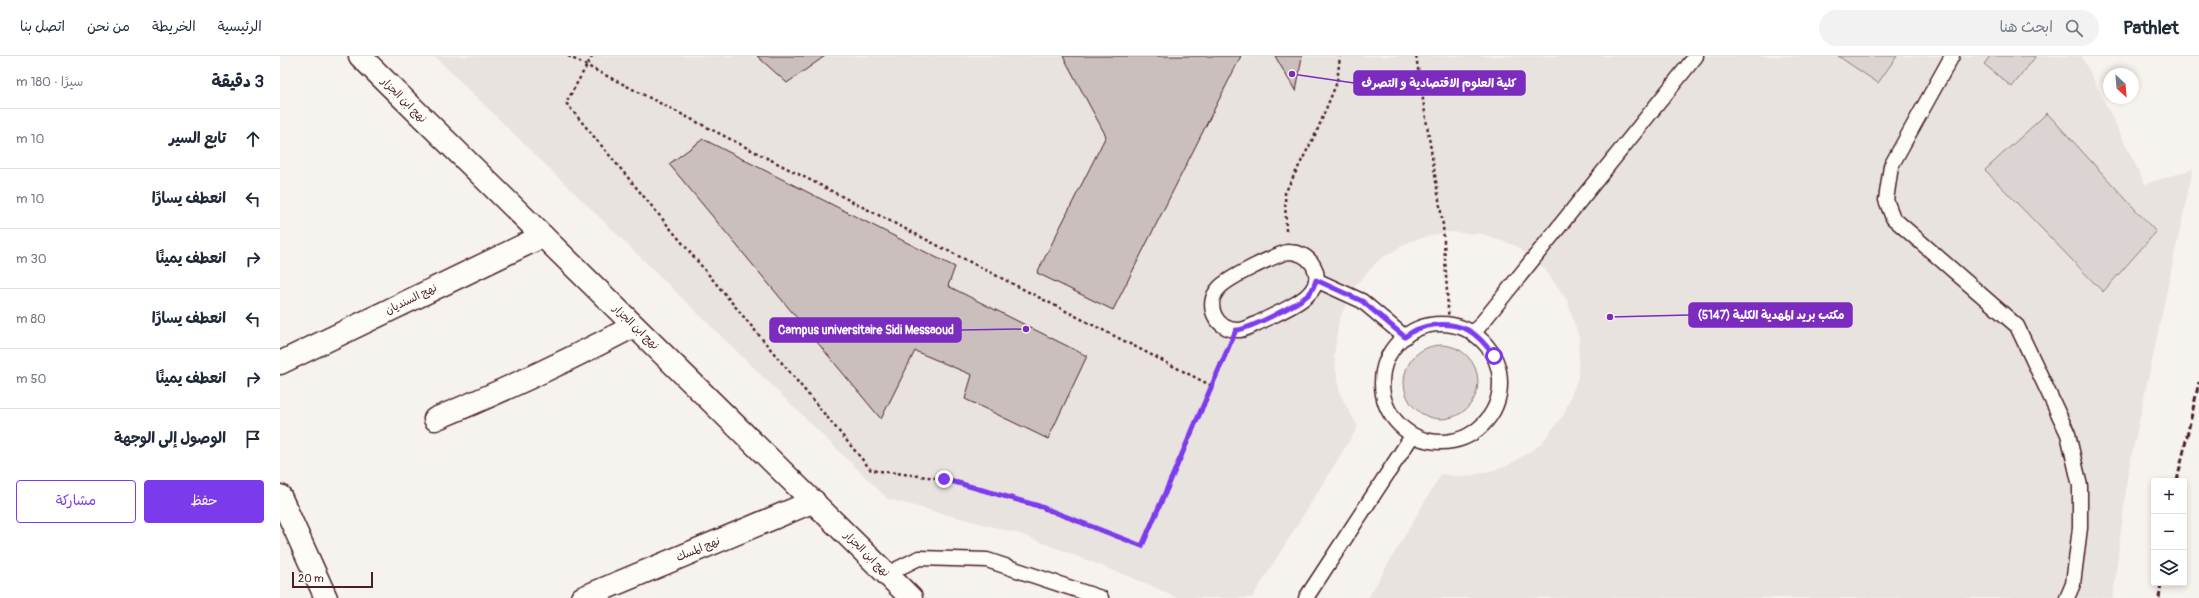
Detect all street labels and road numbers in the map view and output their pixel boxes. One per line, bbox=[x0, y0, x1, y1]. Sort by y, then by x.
street label: نهج ابن الجزار bbox=[377, 74, 429, 126]
street label: نهج السنديان bbox=[383, 281, 439, 318]
street label: نهج ابن الجزار bbox=[609, 301, 662, 353]
street label: نهج ابن الجزار bbox=[840, 528, 892, 580]
street label: نهج المسك bbox=[674, 534, 722, 565]

